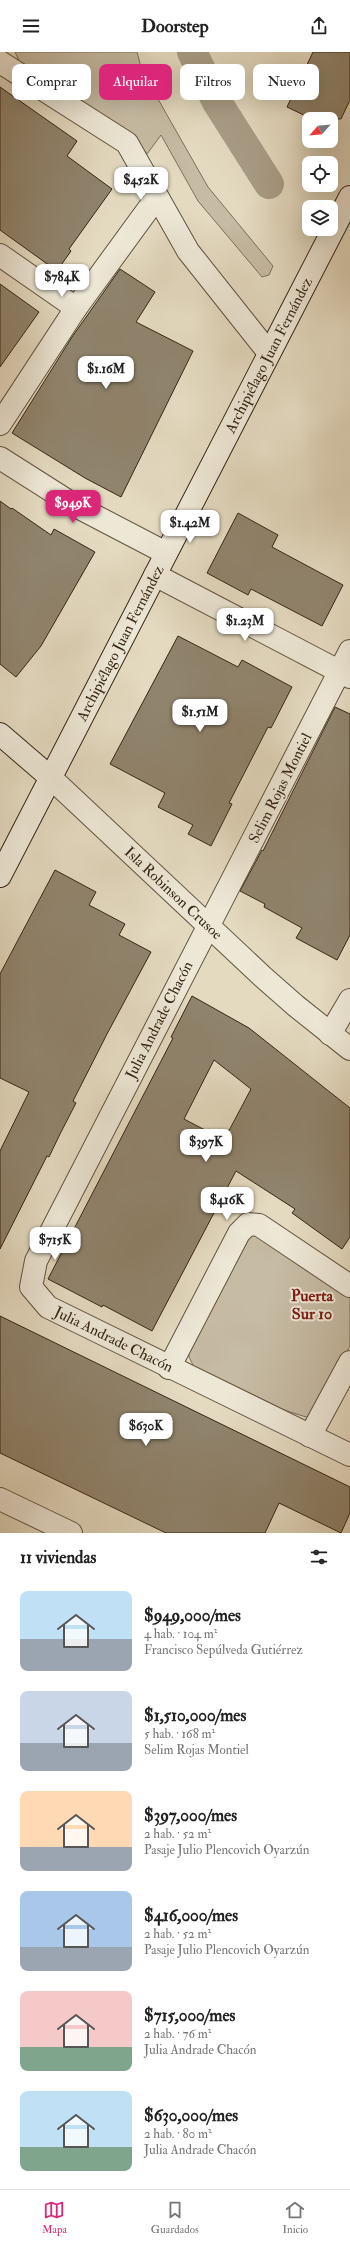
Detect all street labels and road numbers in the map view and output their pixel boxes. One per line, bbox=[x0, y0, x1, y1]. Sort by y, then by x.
street label: Archipiélago Juan Fernández bbox=[220, 274, 317, 437]
street label: Archipiélago Juan Fernández bbox=[72, 562, 168, 725]
street label: Selim Rojas Montiel bbox=[245, 730, 316, 846]
street label: Isla Robinson Crusoe bbox=[120, 843, 226, 944]
street label: Julia Andrade Chacón bbox=[121, 958, 198, 1084]
street label: Julia Andrade Chacón bbox=[50, 1302, 176, 1377]

